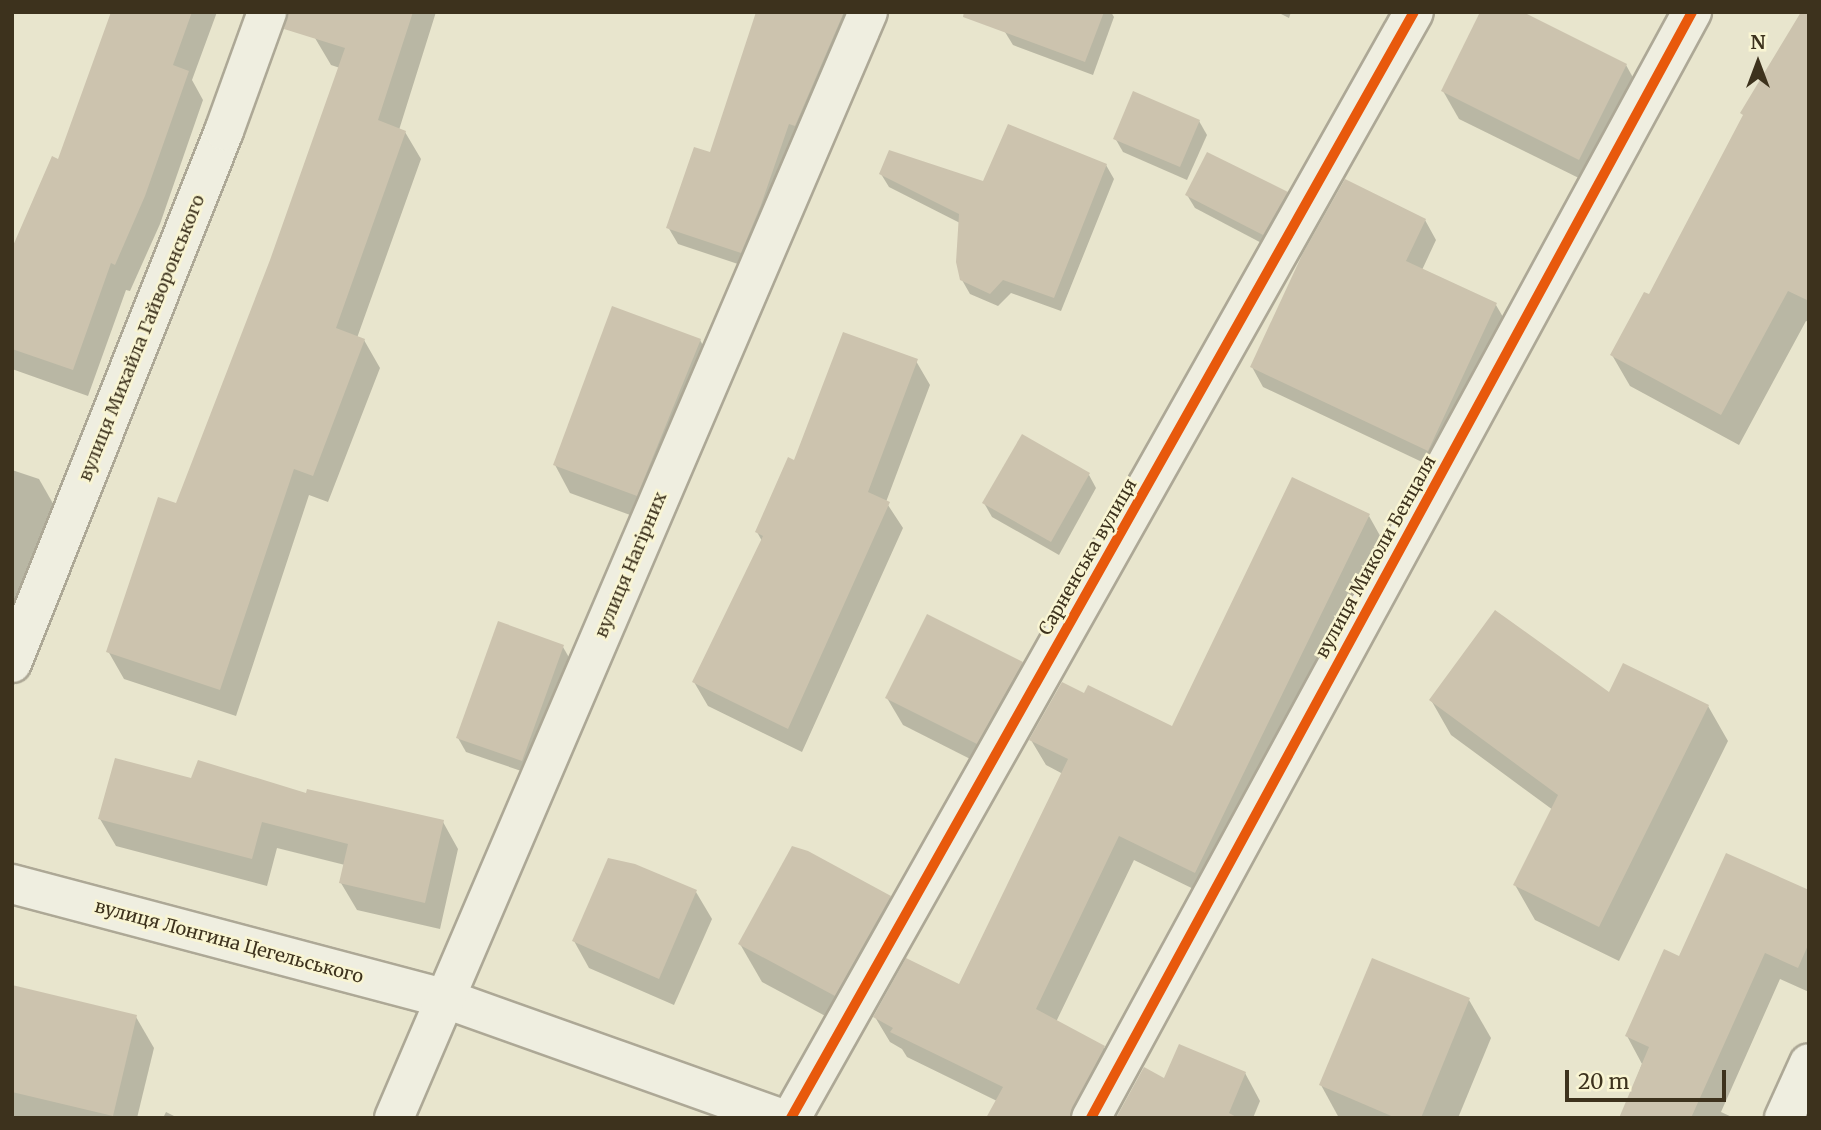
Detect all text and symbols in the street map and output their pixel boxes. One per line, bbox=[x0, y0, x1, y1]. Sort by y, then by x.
north arrow bbox=[1723, 28, 1793, 98]
text: N bbox=[1750, 30, 1766, 54]
street label: вулиця Михайла Гайворонського bbox=[74, 192, 210, 484]
street label: вулиця Миколи Бенцаля bbox=[1311, 452, 1441, 662]
street label: Сарненська вулиця bbox=[1034, 475, 1142, 639]
street label: вулиця Нагірних bbox=[591, 489, 671, 641]
street label: вулиця Лонгина Цегельського bbox=[92, 896, 366, 988]
scale bar bbox=[1569, 1056, 1730, 1100]
text: 20 m bbox=[1578, 1068, 1629, 1095]

